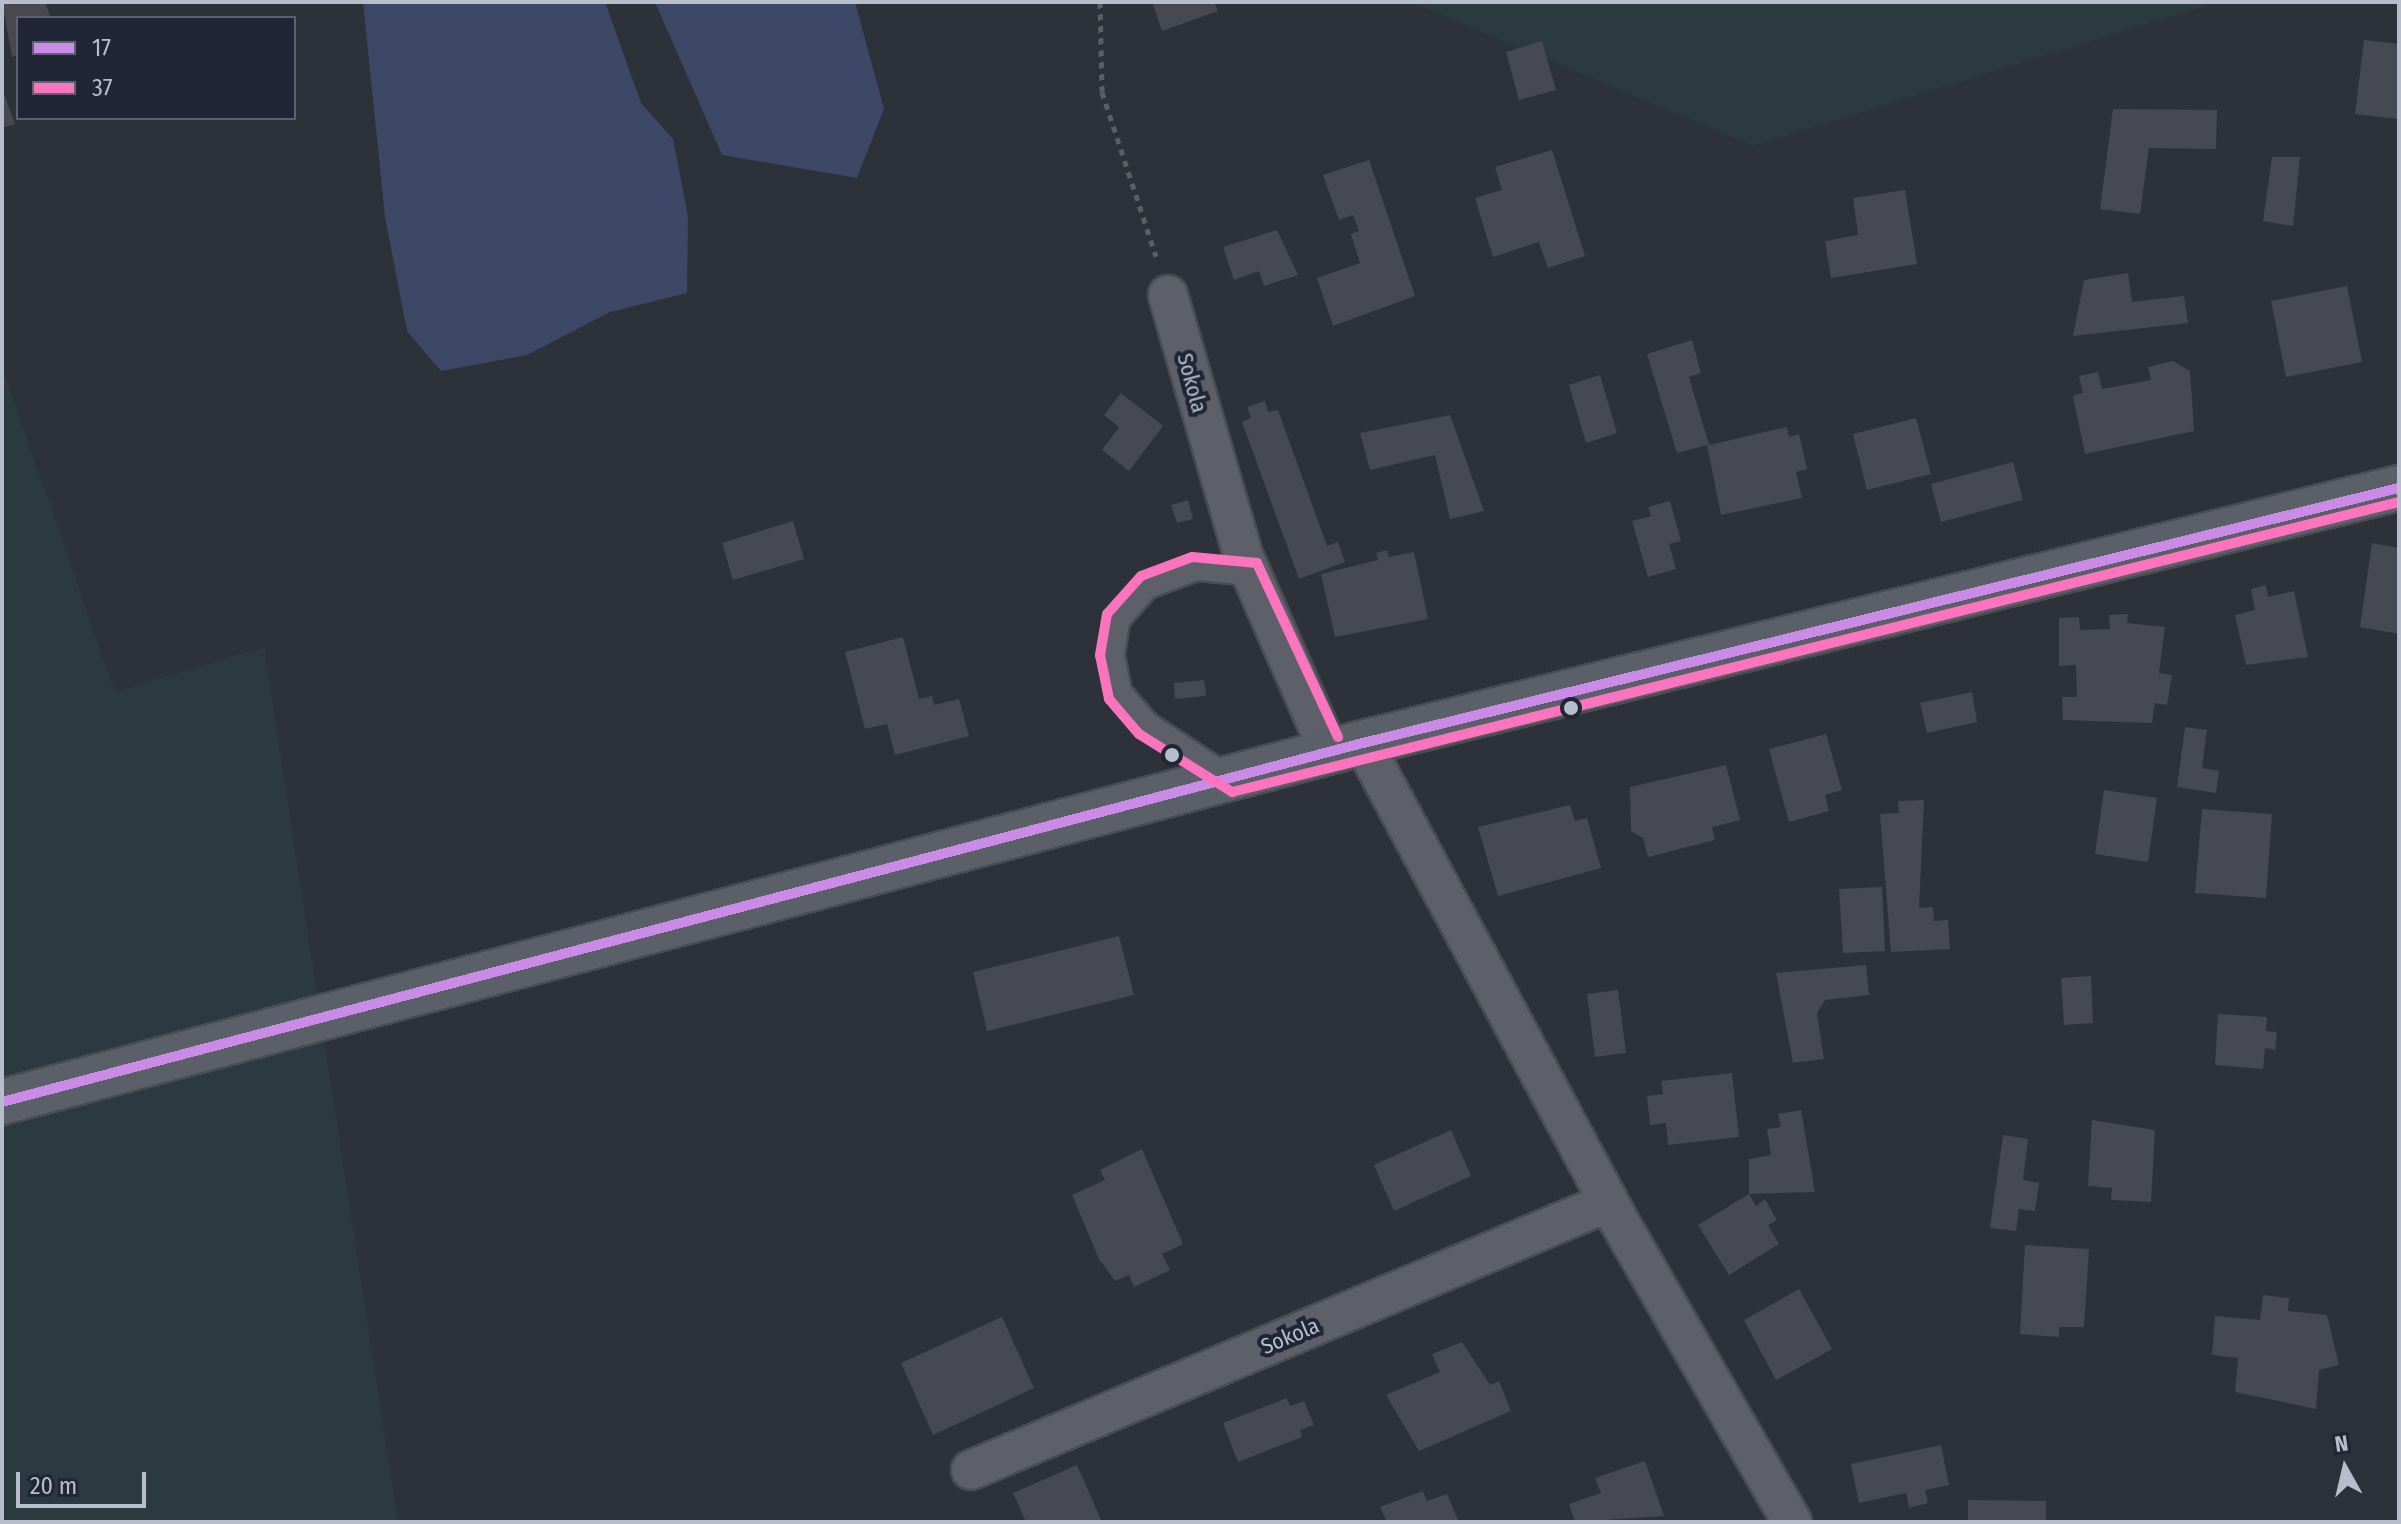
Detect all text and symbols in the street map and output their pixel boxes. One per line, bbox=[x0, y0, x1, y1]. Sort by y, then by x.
legend bbox=[16, 16, 296, 120]
text: 17 bbox=[92, 34, 111, 62]
text: 37 bbox=[92, 74, 112, 102]
street label: Sokola bbox=[1171, 350, 1213, 416]
unlabelled marker bbox=[1563, 700, 1579, 716]
unlabelled marker bbox=[1164, 747, 1180, 763]
street label: Sokola bbox=[1257, 1312, 1323, 1360]
north arrow bbox=[2305, 1428, 2385, 1508]
text: N bbox=[2333, 1429, 2350, 1458]
scale bar bbox=[20, 1456, 150, 1506]
text: 20 m bbox=[30, 1472, 77, 1500]

